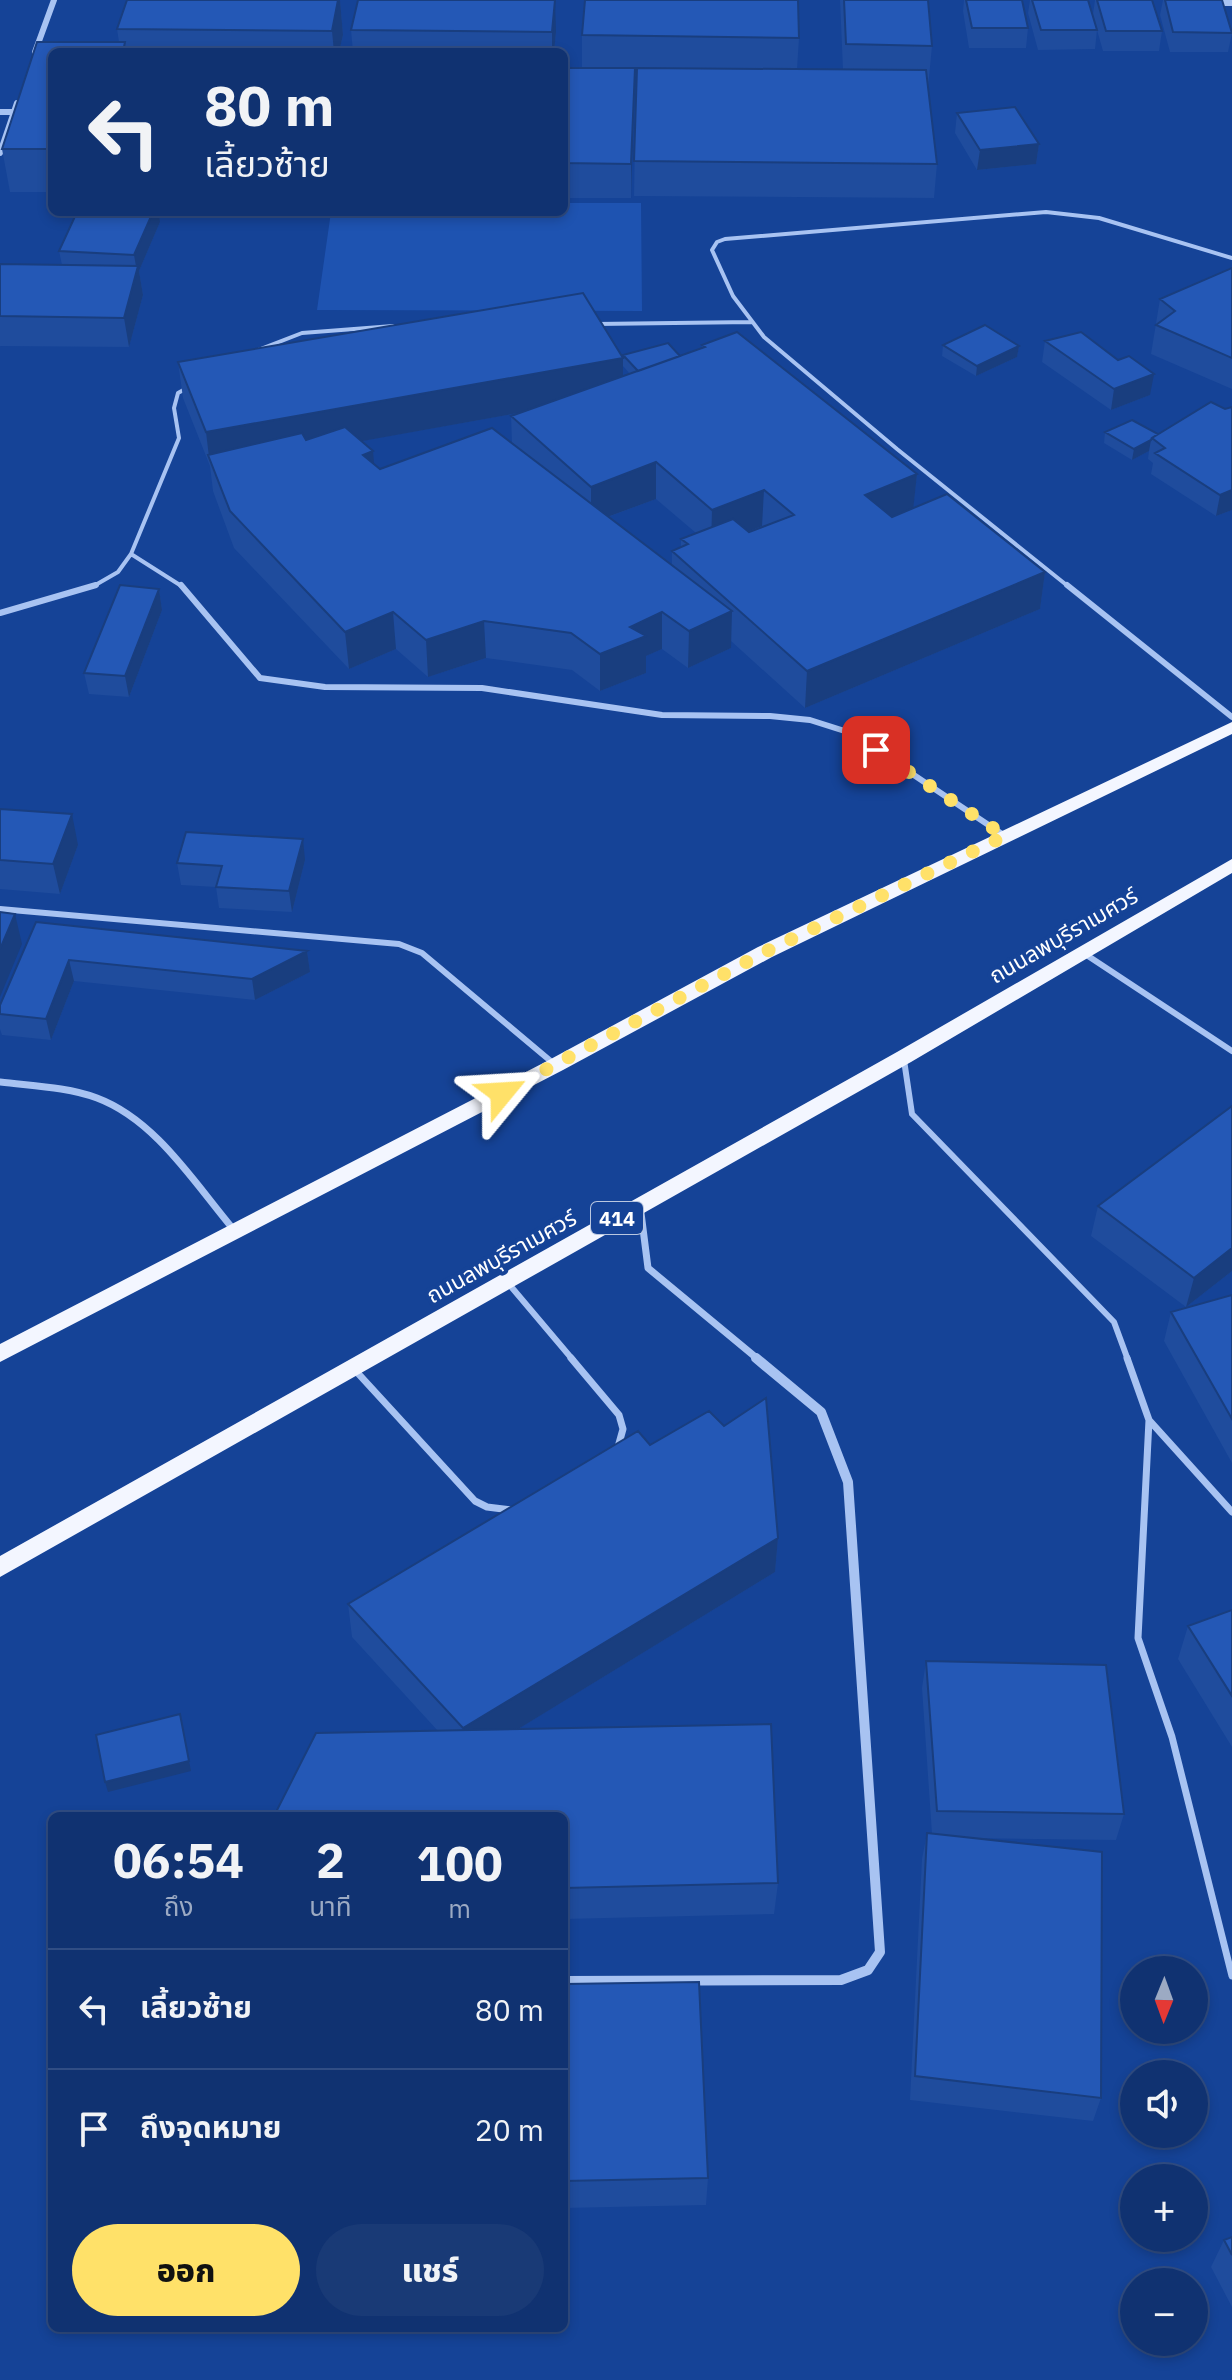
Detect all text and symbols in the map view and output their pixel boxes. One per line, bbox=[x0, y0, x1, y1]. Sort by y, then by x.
text: 80 m bbox=[204, 69, 334, 141]
icon: left bbox=[72, 80, 176, 184]
text: เลี้ยวซ้าย bbox=[204, 140, 330, 187]
pin bbox=[842, 716, 910, 784]
icon: arrive bbox=[854, 728, 898, 772]
street label: ถนนลพบุรีราเมศวร์ bbox=[983, 880, 1144, 989]
position arrow bbox=[460, 1051, 544, 1135]
street label: ถนนลพบุรีราเมศวร์ bbox=[421, 1202, 582, 1309]
road number: 414 bbox=[591, 1202, 643, 1234]
text: 06:54 bbox=[113, 1829, 244, 1891]
text: 2 bbox=[316, 1829, 345, 1891]
text: 100 bbox=[417, 1832, 503, 1894]
text: ถึง bbox=[164, 1889, 193, 1923]
text: นาที bbox=[309, 1889, 351, 1923]
text: m bbox=[448, 1891, 471, 1925]
north arrow bbox=[1120, 1956, 1208, 2044]
map controls bbox=[1120, 1956, 1208, 2356]
icon: left bbox=[72, 1987, 116, 2031]
text: เลี้ยวซ้าย bbox=[140, 1987, 252, 2026]
text: 80 m bbox=[475, 1990, 544, 2029]
button: sound bbox=[1120, 2060, 1208, 2148]
icon: arrive bbox=[72, 2107, 116, 2151]
text: ถึงจุดหมาย bbox=[140, 2107, 281, 2146]
text: 20 m bbox=[475, 2110, 544, 2149]
button: + bbox=[1120, 2164, 1208, 2252]
button: ออก bbox=[72, 2224, 300, 2316]
button: แชร์ bbox=[316, 2224, 544, 2316]
button: − bbox=[1120, 2268, 1208, 2356]

